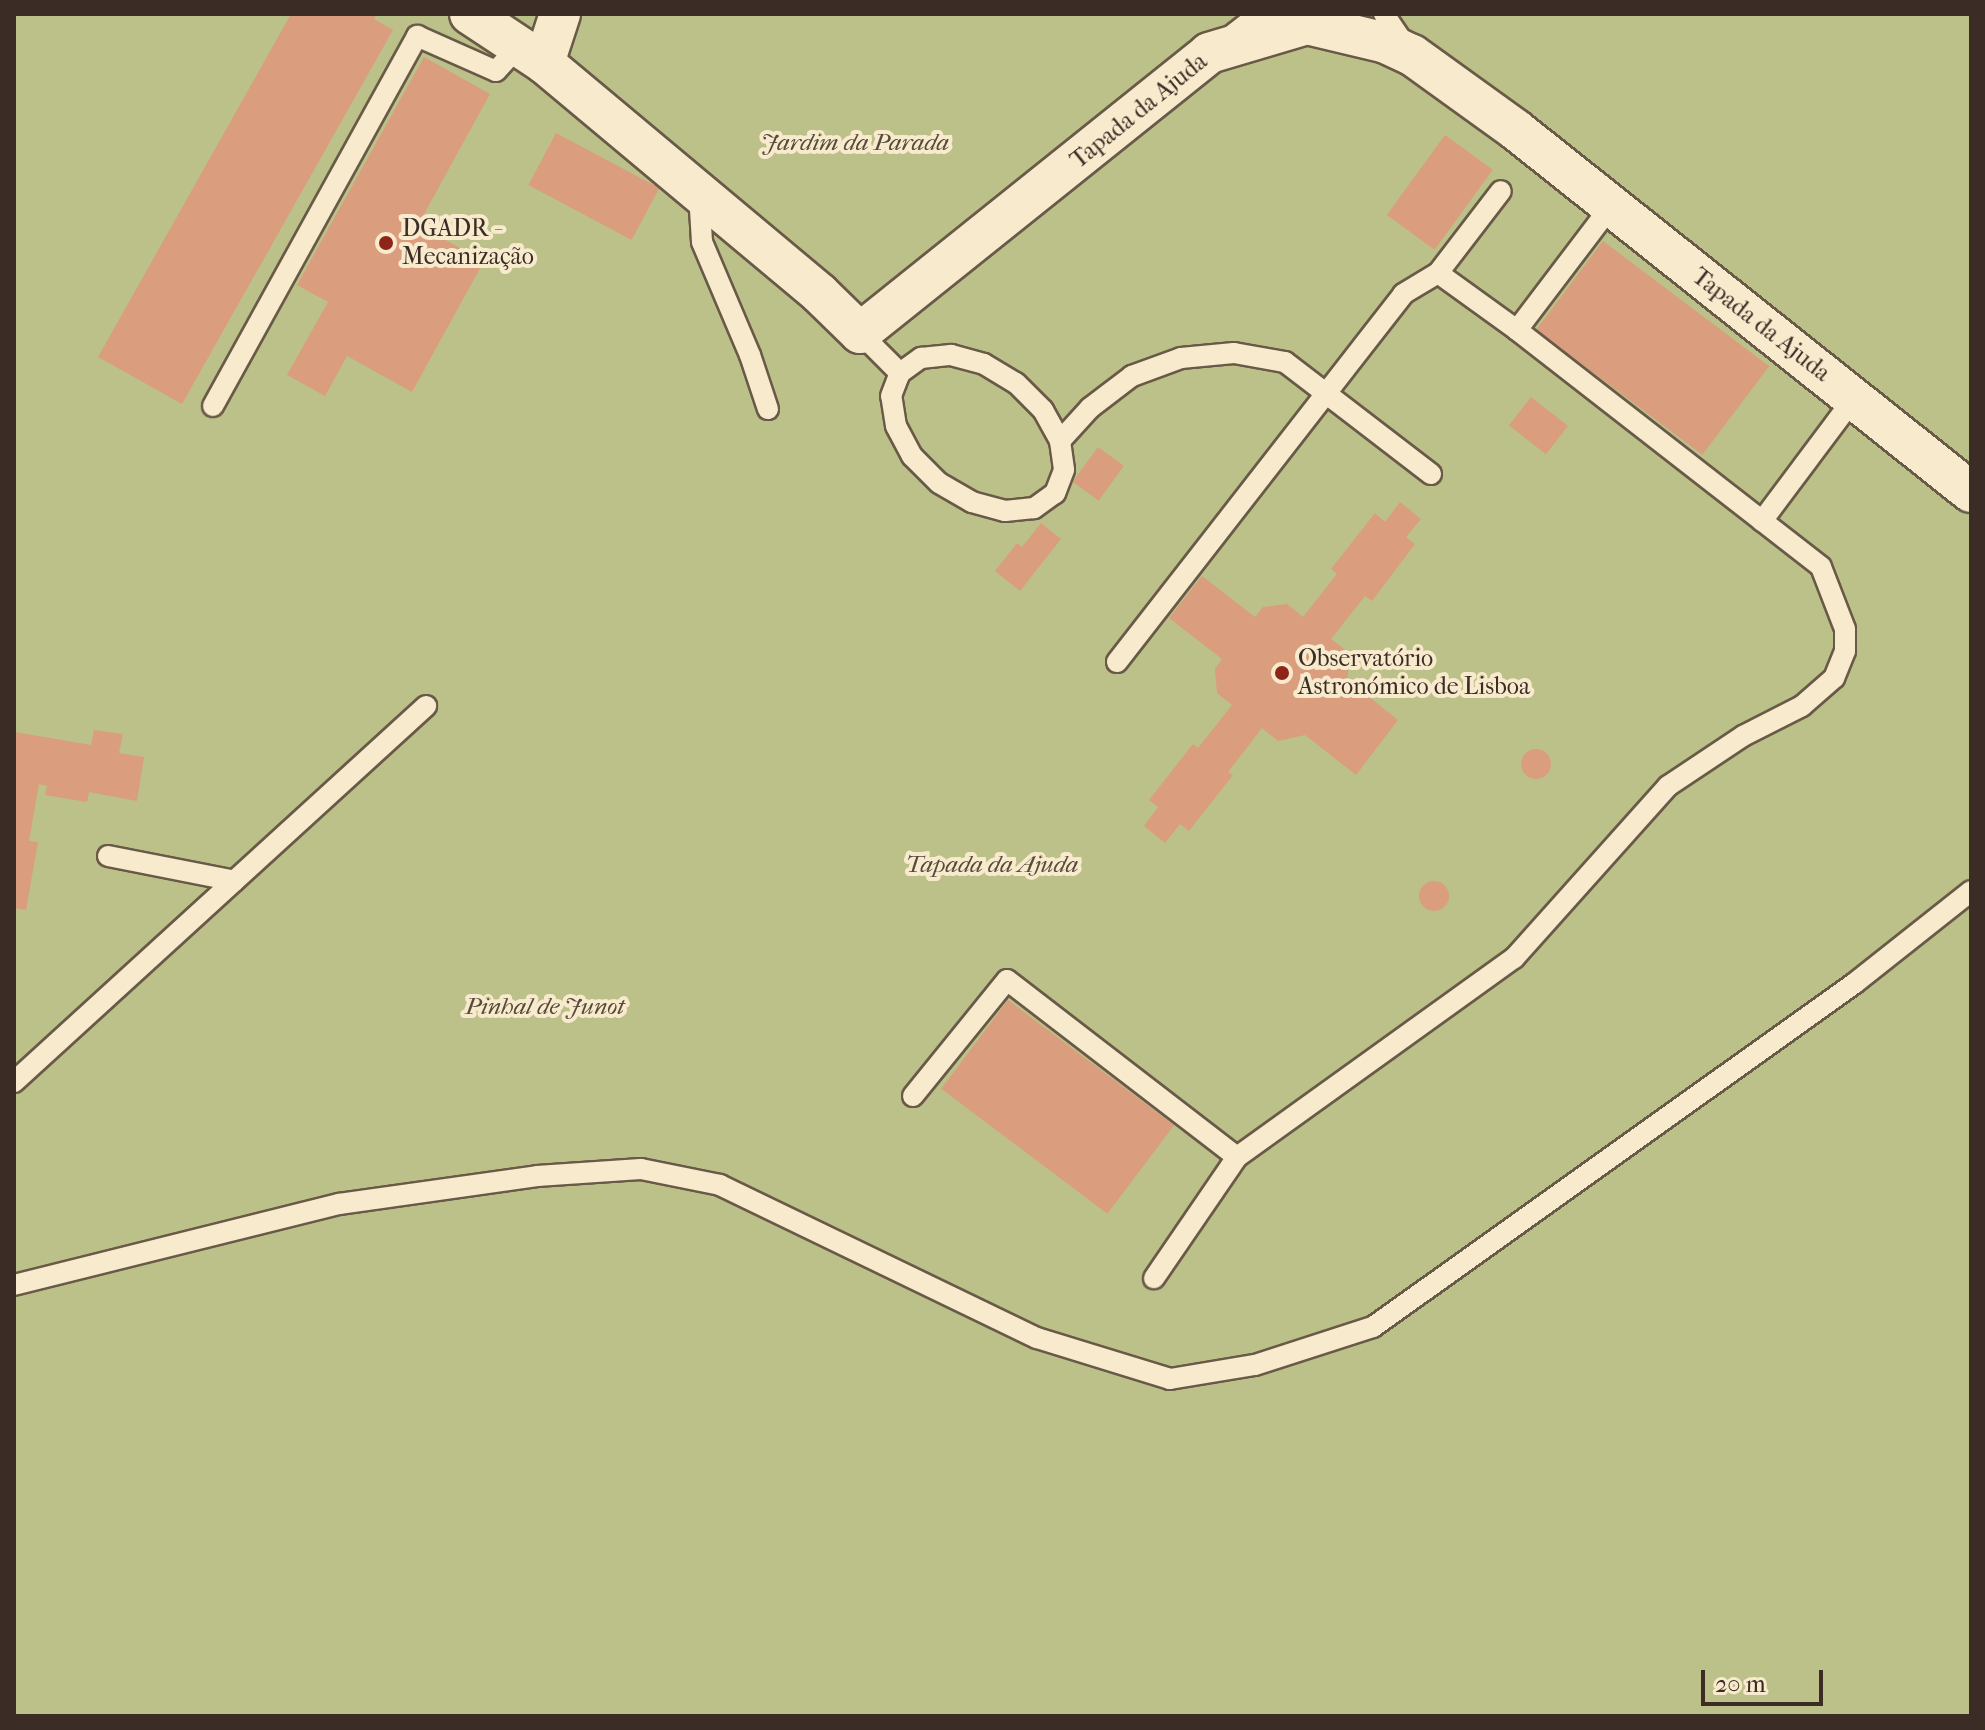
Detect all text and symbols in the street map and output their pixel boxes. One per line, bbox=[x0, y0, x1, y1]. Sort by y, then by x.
street label: Tapada da Ajuda bbox=[1065, 47, 1213, 175]
park label: Jardim da Parada bbox=[761, 129, 949, 157]
place label: DGADR - Mecanização bbox=[402, 215, 534, 271]
marker: DGADR - Mecanização bbox=[377, 234, 395, 252]
street label: Tapada da Ajuda bbox=[1686, 262, 1836, 388]
place label: Observatório Astronómico de Lisboa bbox=[1298, 645, 1530, 701]
marker: Observatório Astronómico de Lisboa bbox=[1273, 664, 1291, 682]
park label: Tapada da Ajuda bbox=[906, 851, 1078, 879]
park label: Pinhal de Junot bbox=[465, 993, 625, 1021]
scale bar bbox=[1705, 1654, 1827, 1704]
text: 20 m bbox=[1715, 1670, 1766, 1698]

